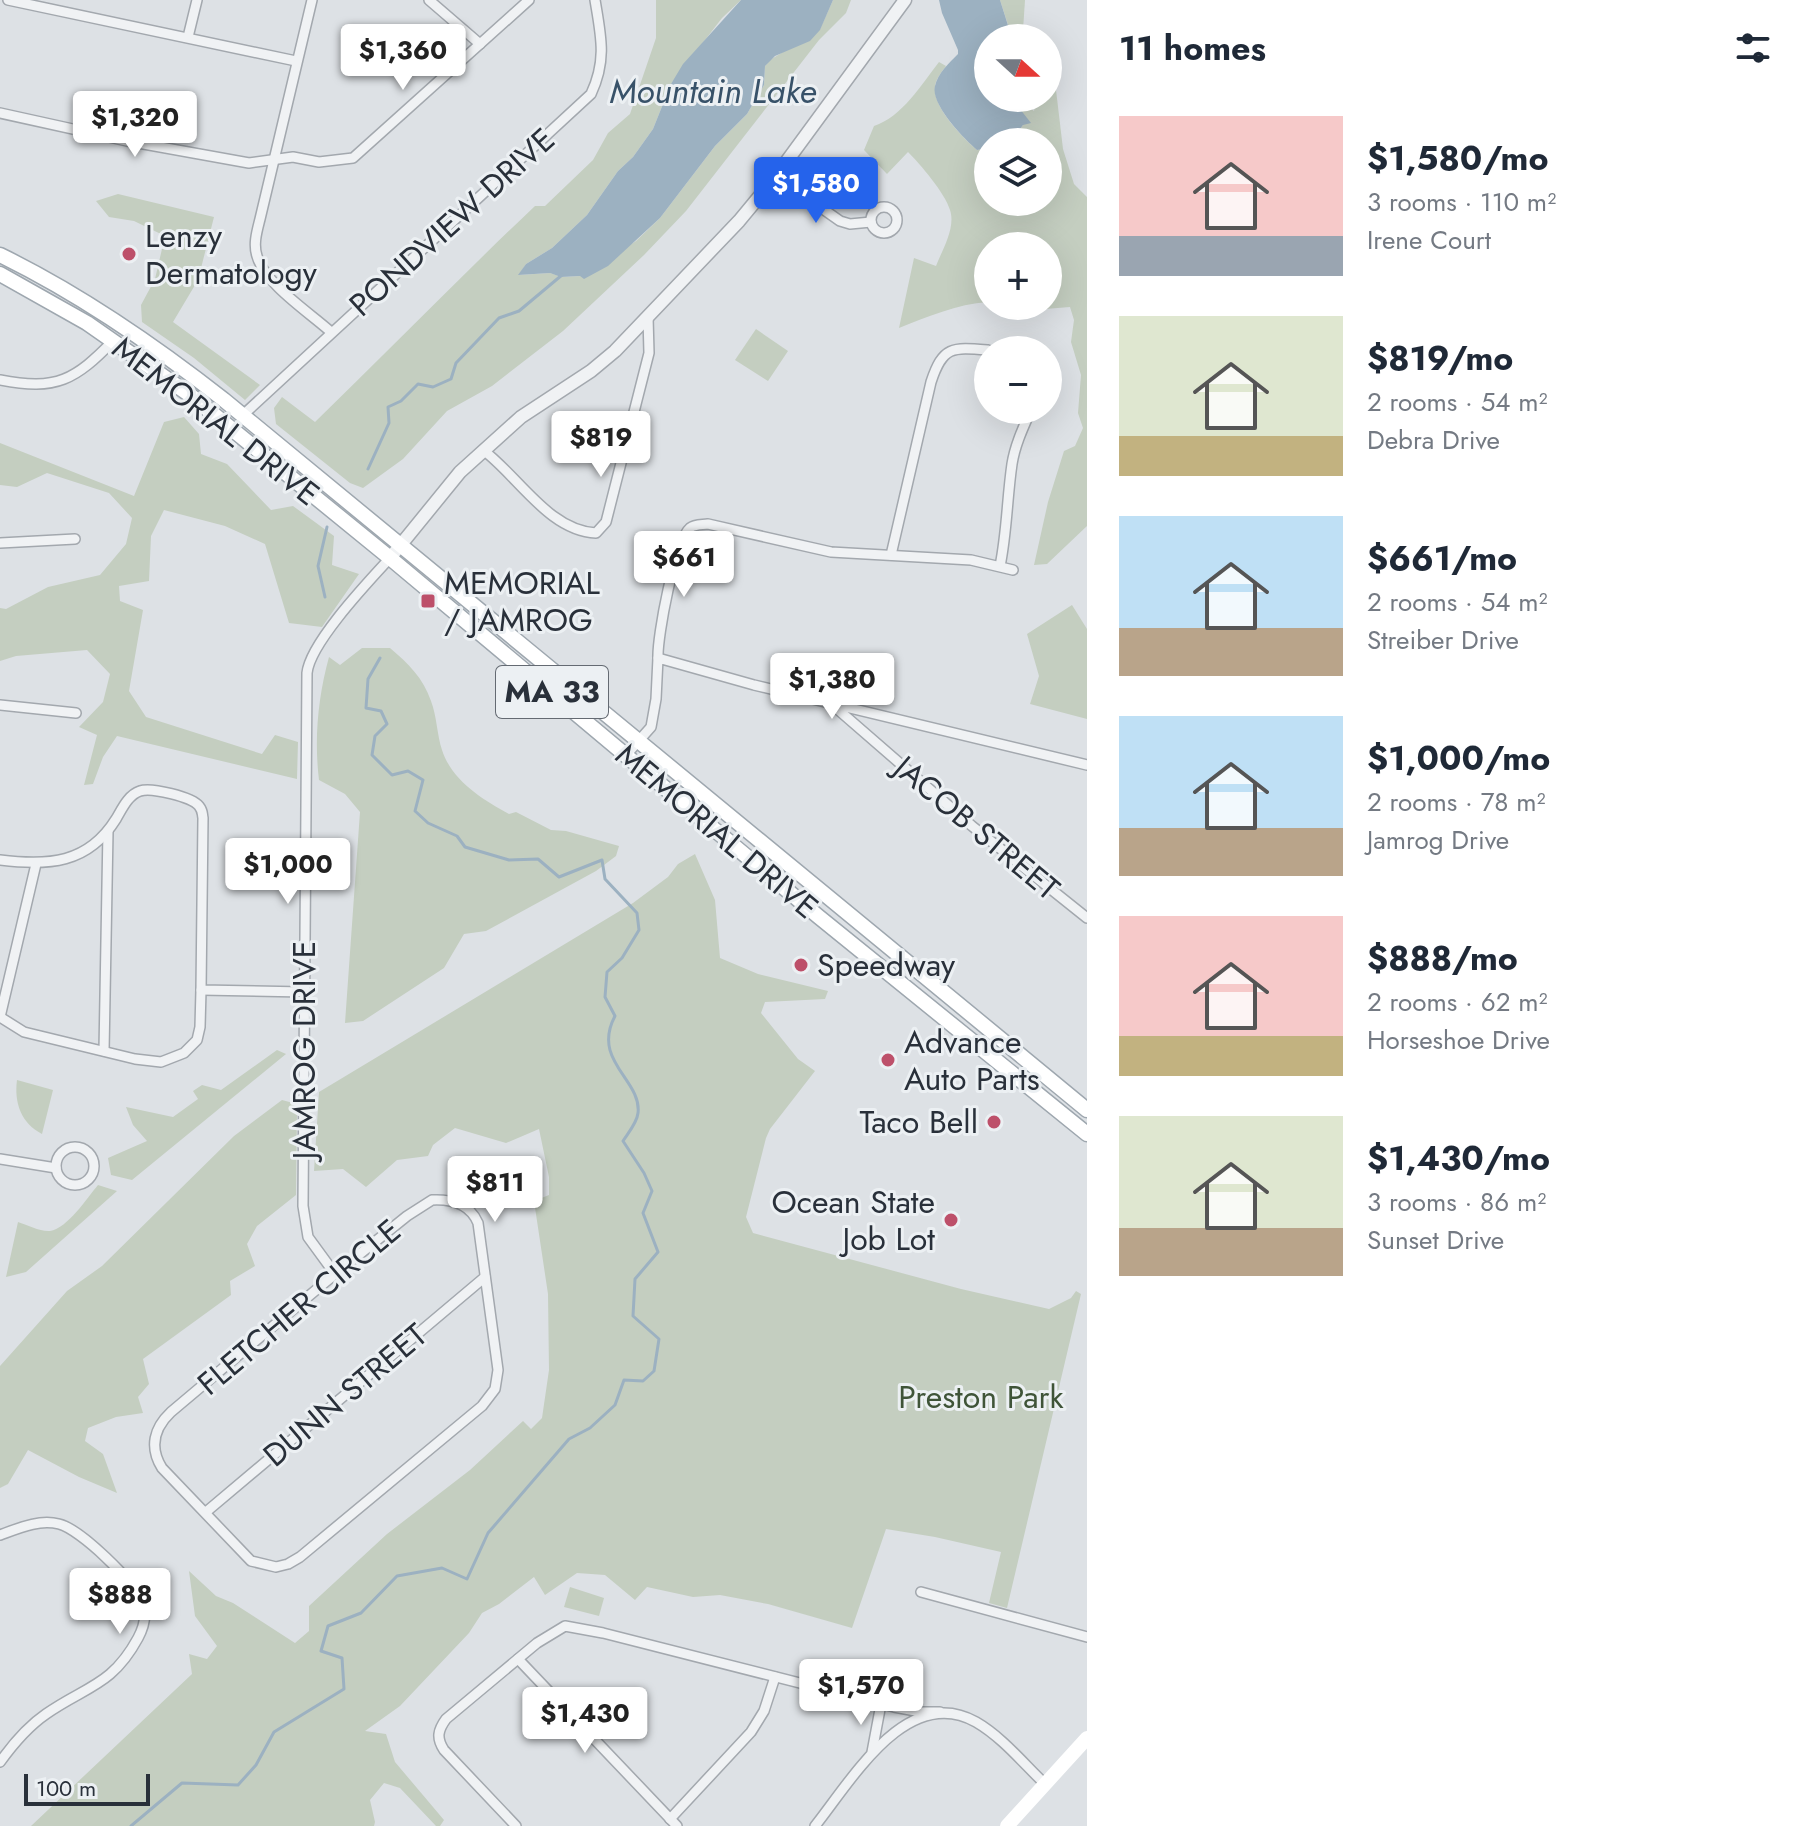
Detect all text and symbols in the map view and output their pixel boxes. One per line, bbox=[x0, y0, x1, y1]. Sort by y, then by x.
pin: $1,360 bbox=[338, 24, 468, 92]
north arrow bbox=[974, 24, 1062, 112]
map controls bbox=[974, 24, 1062, 424]
text: 11 homes bbox=[1119, 24, 1266, 73]
icon: filters bbox=[1731, 26, 1775, 70]
text: $1,360 bbox=[359, 31, 447, 69]
water label: Mountain Lake bbox=[610, 67, 816, 116]
pin: $1,320 bbox=[70, 91, 200, 159]
text: $1,320 bbox=[91, 98, 179, 136]
street label: PONDVIEW DRIVE bbox=[339, 117, 565, 327]
button: layers bbox=[974, 128, 1062, 216]
text: $1,580/mo bbox=[1367, 134, 1548, 183]
icon: home bbox=[1183, 148, 1279, 244]
pin: $1,580 bbox=[751, 157, 881, 225]
text: $1,580 bbox=[772, 164, 860, 202]
text: 3 rooms · 110 m² bbox=[1367, 183, 1556, 221]
place label: Lenzy Dermatology bbox=[145, 213, 318, 296]
text: Irene Court bbox=[1367, 221, 1491, 259]
button: + bbox=[974, 232, 1062, 320]
marker: Lenzy Dermatology bbox=[120, 245, 138, 263]
street label: MEMORIAL DRIVE bbox=[103, 325, 329, 517]
text: $819/mo bbox=[1367, 334, 1513, 383]
button: − bbox=[974, 336, 1062, 424]
icon: home bbox=[1183, 348, 1279, 444]
text: 2 rooms · 54 m² bbox=[1367, 383, 1548, 421]
pin: $819 bbox=[554, 411, 648, 479]
text: $819 bbox=[569, 418, 633, 456]
text: Debra Drive bbox=[1367, 421, 1500, 459]
pin: $661 bbox=[637, 531, 731, 599]
text: $661/mo bbox=[1367, 534, 1517, 583]
text: $661 bbox=[652, 538, 716, 576]
icon: home bbox=[1183, 548, 1279, 644]
place label: MEMORIAL / JAMROG bbox=[444, 560, 601, 643]
text: 2 rooms · 54 m² bbox=[1367, 583, 1548, 621]
marker: MEMORIAL / JAMROG bbox=[419, 592, 437, 610]
text: Streiber Drive bbox=[1367, 621, 1519, 659]
pin: $1,380 bbox=[767, 653, 897, 721]
text: $1,380 bbox=[788, 660, 876, 698]
road number: MA 33 bbox=[496, 666, 608, 718]
street label: MEMORIAL DRIVE bbox=[606, 732, 828, 930]
text: $1,000/mo bbox=[1367, 734, 1550, 783]
street label: JACOB STREET bbox=[881, 743, 1070, 911]
icon: home bbox=[1183, 748, 1279, 844]
text: 2 rooms · 78 m² bbox=[1367, 783, 1546, 821]
text: Jamrog Drive bbox=[1367, 821, 1509, 859]
pin: $1,000 bbox=[223, 838, 353, 906]
text: $1,000 bbox=[243, 845, 333, 883]
text: $888/mo bbox=[1367, 934, 1518, 983]
street label: JAMROG DRIVE bbox=[281, 941, 327, 1163]
place label: Speedway bbox=[817, 942, 956, 988]
icon: home bbox=[1183, 948, 1279, 1044]
marker: Speedway bbox=[792, 956, 810, 974]
text: 2 rooms · 62 m² bbox=[1367, 983, 1548, 1021]
place label: Advance Auto Parts bbox=[904, 1019, 1040, 1102]
text: Horseshoe Drive bbox=[1367, 1021, 1550, 1059]
marker: Advance Auto Parts bbox=[879, 1051, 897, 1069]
place label: Taco Bell bbox=[860, 1099, 978, 1145]
marker: Taco Bell bbox=[985, 1113, 1003, 1131]
text: $1,430/mo bbox=[1367, 1134, 1550, 1183]
icon: home bbox=[1183, 1148, 1279, 1244]
pin: $811 bbox=[448, 1156, 542, 1224]
text: $811 bbox=[466, 1163, 524, 1201]
place label: Ocean State Job Lot bbox=[771, 1179, 935, 1262]
text: 3 rooms · 86 m² bbox=[1367, 1183, 1546, 1221]
street label: FLETCHER CIRCLE bbox=[187, 1208, 411, 1406]
marker: Ocean State Job Lot bbox=[942, 1211, 960, 1229]
text: Sunset Drive bbox=[1367, 1221, 1504, 1259]
street label: DUNN STREET bbox=[253, 1313, 437, 1477]
park label: Preston Park bbox=[898, 1374, 1065, 1420]
pin: $888 bbox=[73, 1568, 167, 1636]
text: $888 bbox=[87, 1575, 153, 1613]
pin: $1,570 bbox=[796, 1659, 926, 1727]
text: $1,570 bbox=[817, 1666, 905, 1704]
pin: $1,430 bbox=[520, 1687, 650, 1755]
text: $1,430 bbox=[540, 1694, 630, 1732]
scale bar bbox=[24, 1770, 150, 1806]
text: 100 m bbox=[36, 1772, 96, 1804]

